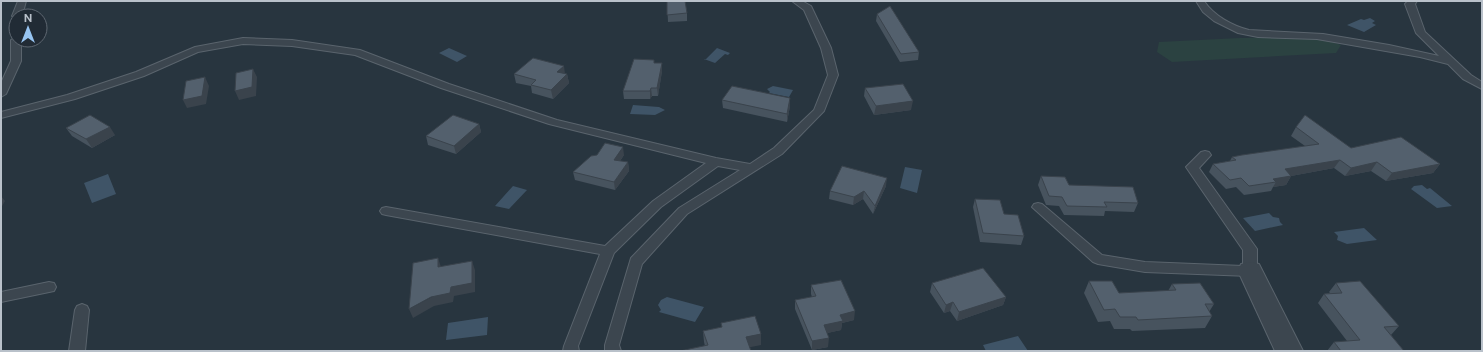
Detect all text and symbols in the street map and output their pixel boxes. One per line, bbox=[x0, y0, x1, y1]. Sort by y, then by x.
north arrow bbox=[8, 8, 48, 48]
text: N bbox=[24, 12, 32, 24]

